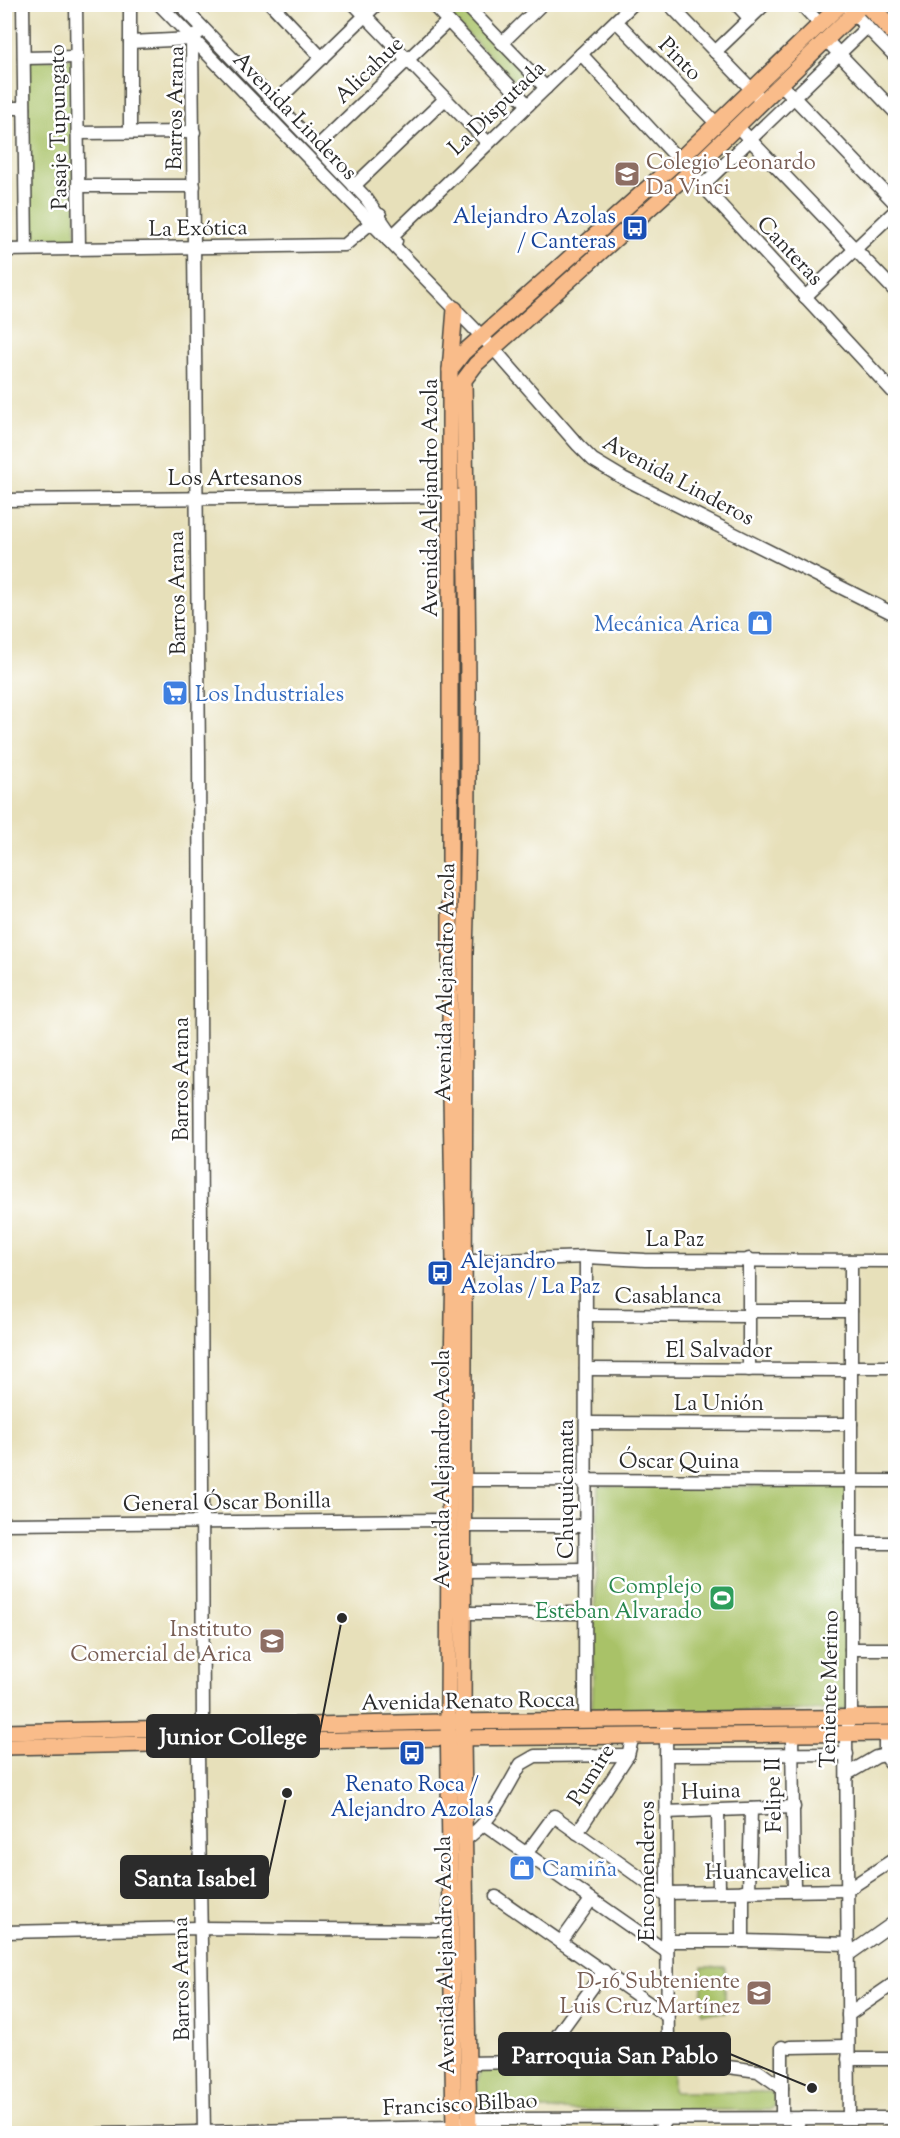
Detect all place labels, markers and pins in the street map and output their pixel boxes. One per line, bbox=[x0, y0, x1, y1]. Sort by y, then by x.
place label: Colegio Leonardo Da Vinci bbox=[646, 148, 816, 205]
school or university icon: Colegio Leonardo Da Vinci bbox=[612, 159, 642, 189]
place label: Alejandro Azolas / Canteras bbox=[453, 202, 616, 259]
bus stop icon: Alejandro Azolas / Canteras bbox=[620, 213, 650, 243]
shop icon: Mecánica Arica bbox=[745, 608, 775, 638]
place label: Mecánica Arica bbox=[594, 610, 740, 642]
supermarket icon: Los Industriales bbox=[160, 678, 190, 708]
place label: Los Industriales bbox=[195, 680, 344, 712]
place label: Alejandro Azolas / La Paz bbox=[460, 1247, 600, 1304]
bus stop icon: Alejandro Azolas / La Paz bbox=[425, 1258, 455, 1288]
place label: Complejo Esteban Alvarado bbox=[535, 1572, 702, 1629]
sports icon: Complejo Esteban Alvarado bbox=[707, 1583, 737, 1613]
place label: Instituto Comercial de Arica bbox=[70, 1615, 252, 1672]
school or university icon: Instituto Comercial de Arica bbox=[257, 1626, 287, 1656]
callout: Junior College bbox=[147, 1715, 319, 1757]
bus stop icon: Renato Roca / Alejandro Azolas bbox=[397, 1738, 427, 1768]
place label: Renato Roca / Alejandro Azolas bbox=[330, 1770, 494, 1827]
shop icon: Camiña bbox=[507, 1853, 537, 1883]
place label: Camiña bbox=[542, 1855, 617, 1887]
callout: Santa Isabel bbox=[121, 1856, 268, 1898]
place label: D-16 Subteniente Luis Cruz Martínez bbox=[560, 1967, 740, 2024]
school or university icon: D-16 Subteniente Luis Cruz Martínez bbox=[744, 1978, 774, 2008]
callout: Parroquia San Pablo bbox=[499, 2033, 730, 2075]

